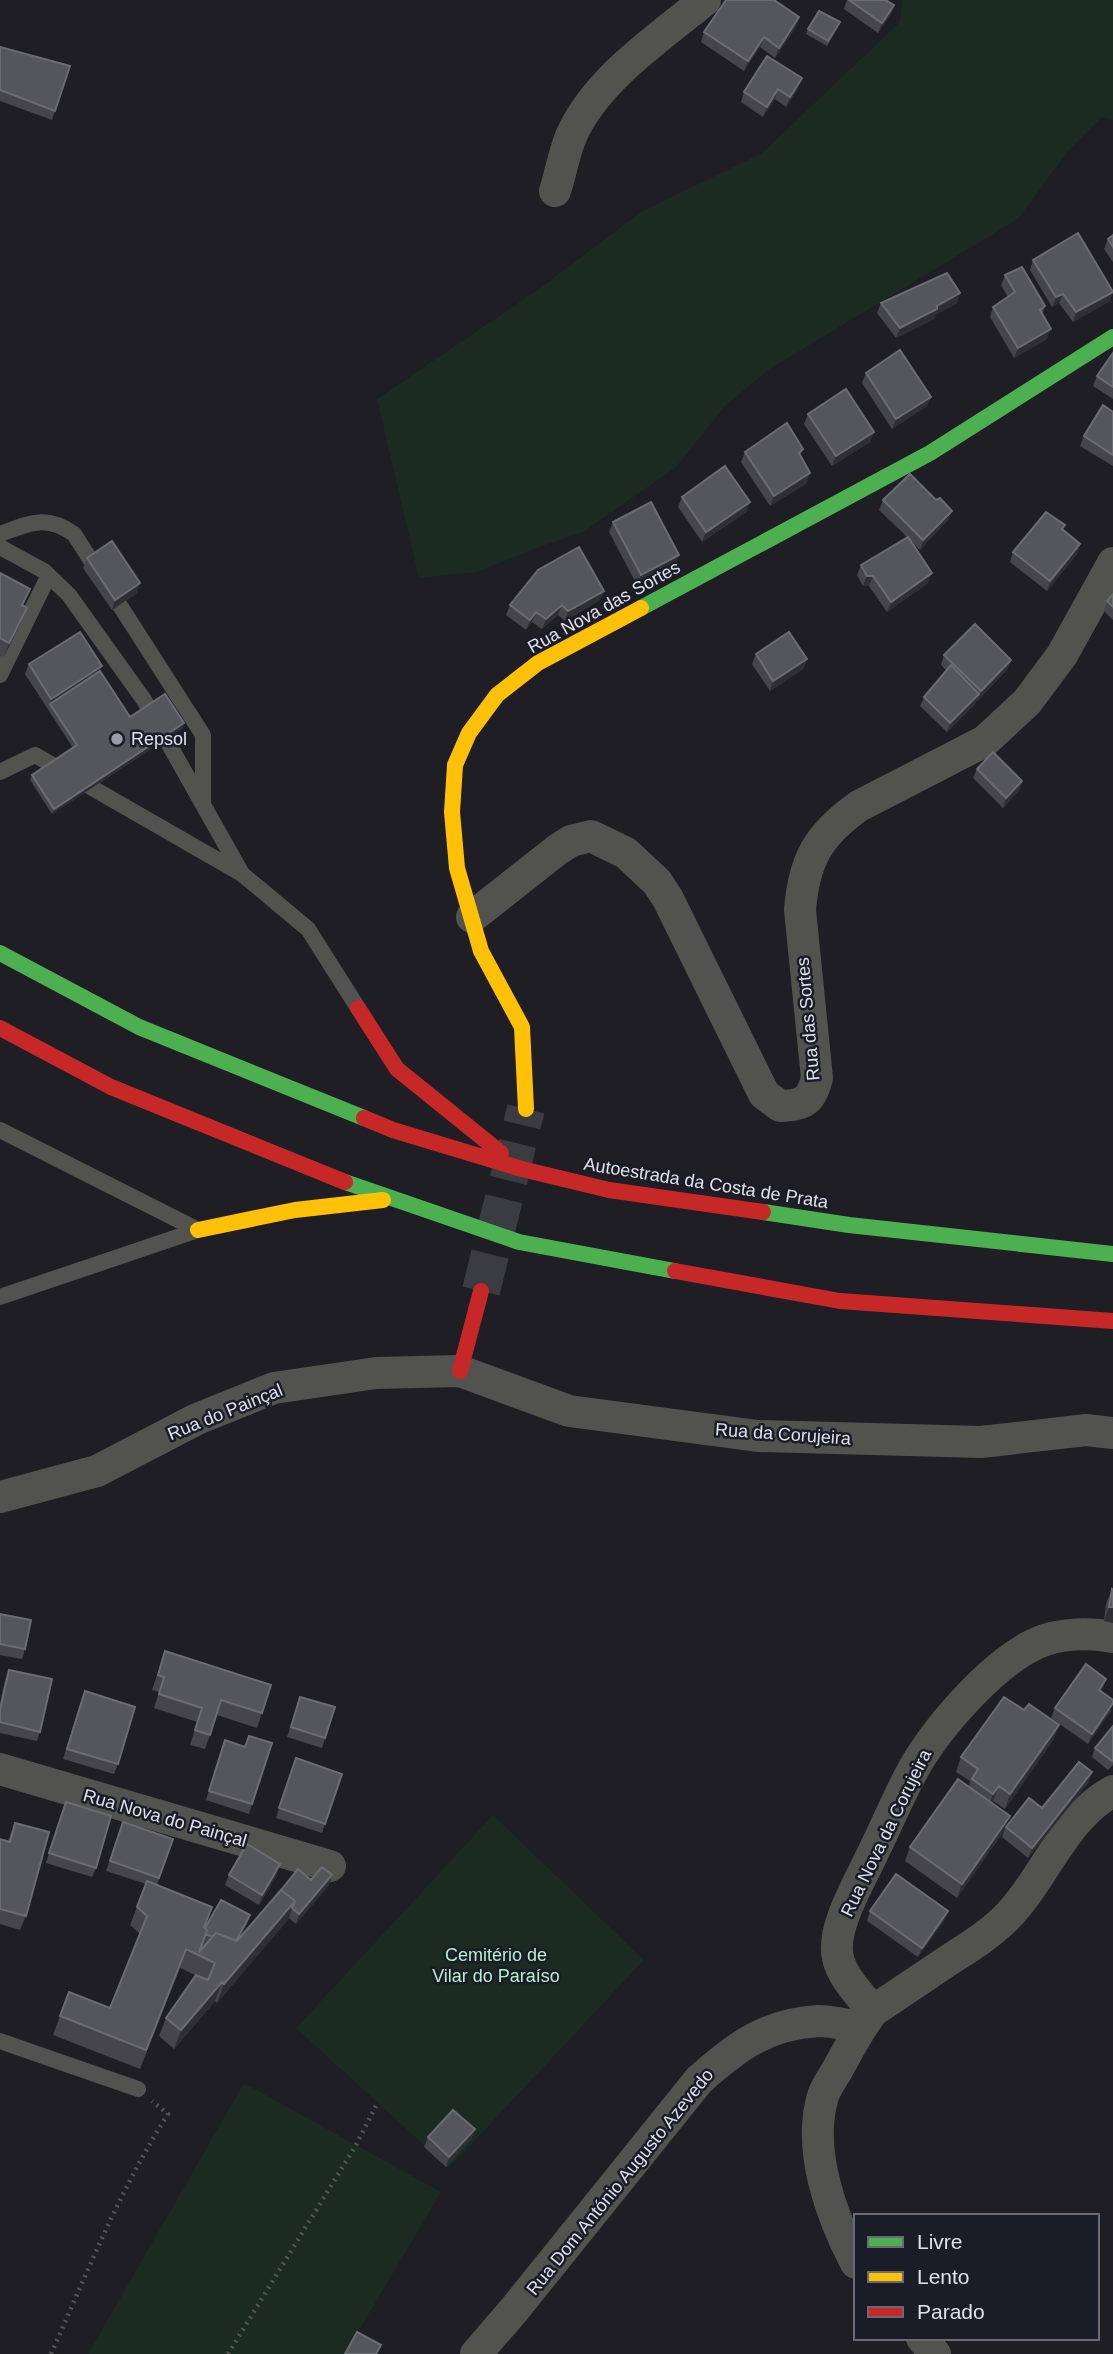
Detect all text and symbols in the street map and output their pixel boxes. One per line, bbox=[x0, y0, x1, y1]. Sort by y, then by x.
street label: Rua Nova das Sortes bbox=[524, 557, 684, 657]
place label: Repsol bbox=[131, 729, 187, 749]
marker: Repsol bbox=[109, 731, 125, 747]
street label: Rua das Sortes bbox=[793, 956, 823, 1082]
street label: Autoestrada da Costa de Prata bbox=[582, 1154, 831, 1212]
street label: Rua do Painçal bbox=[165, 1380, 285, 1444]
street label: Rua da Corujeira bbox=[714, 1419, 853, 1449]
street label: Rua Nova da Corujeira bbox=[837, 1745, 936, 1920]
street label: Rua Nova do Painçal bbox=[81, 1785, 249, 1851]
park label: Cemitério de Vilar do Paraíso bbox=[432, 1945, 560, 1986]
street label: Rua Dom António Augusto Azevedo bbox=[522, 2065, 718, 2299]
legend bbox=[854, 2214, 1099, 2340]
text: Livre bbox=[917, 2230, 963, 2253]
text: Lento bbox=[917, 2265, 970, 2288]
text: Parado bbox=[917, 2300, 985, 2323]

